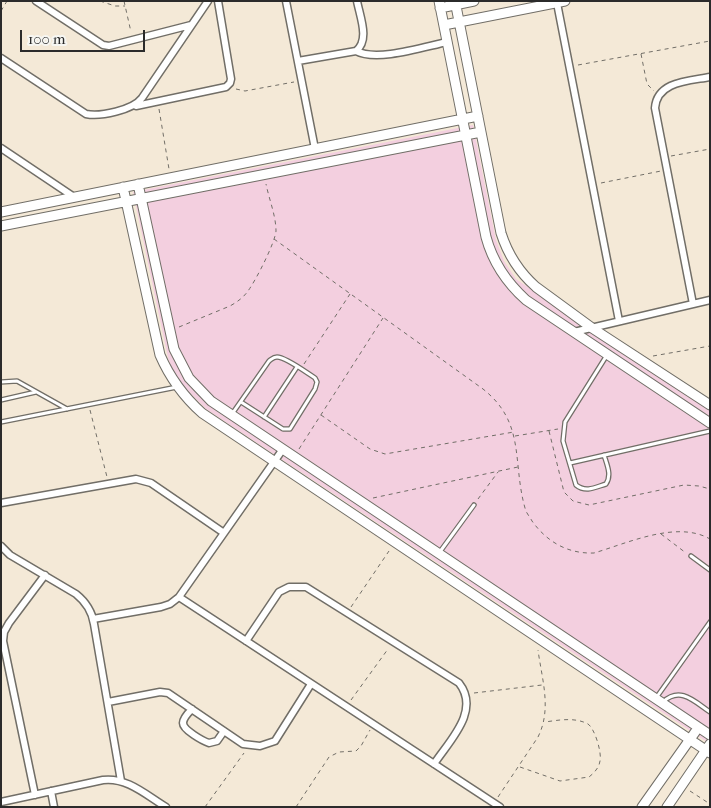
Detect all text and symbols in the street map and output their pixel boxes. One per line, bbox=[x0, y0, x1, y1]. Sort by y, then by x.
scale bar bbox=[22, 20, 148, 52]
text: 100 m bbox=[28, 30, 66, 48]

